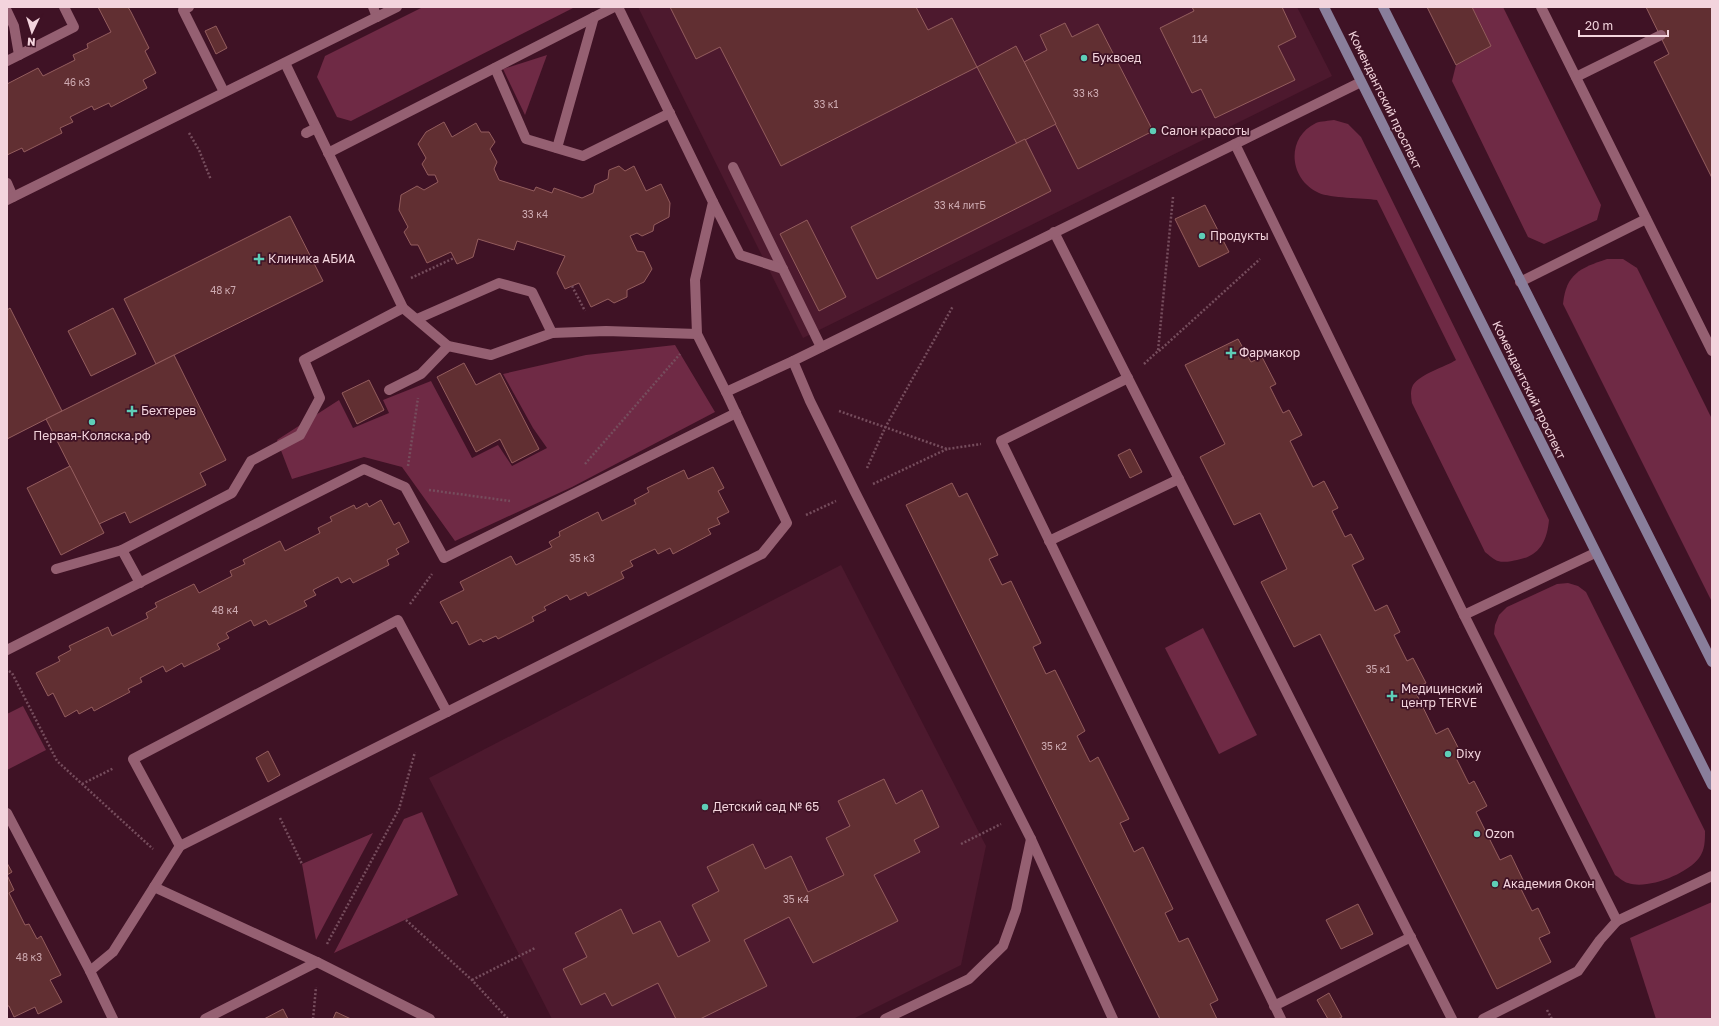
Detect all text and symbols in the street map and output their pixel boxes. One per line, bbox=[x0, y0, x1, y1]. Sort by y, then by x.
north arrow bbox=[12, 12, 52, 52]
scale bar bbox=[1579, 12, 1668, 38]
text: 20 m bbox=[1585, 18, 1613, 33]
street label: Комендантский проспект bbox=[1345, 28, 1426, 171]
house number: 114 bbox=[1192, 33, 1208, 45]
text: N bbox=[27, 36, 36, 49]
place label: Буквоед bbox=[1092, 50, 1141, 65]
marker: Буквоед bbox=[1079, 53, 1089, 63]
house number: 46 к3 bbox=[64, 76, 90, 88]
house number: 33 к3 bbox=[1073, 87, 1099, 99]
house number: 33 к1 bbox=[814, 98, 839, 110]
place label: Салон красоты bbox=[1161, 123, 1250, 138]
marker: Салон красоты bbox=[1148, 126, 1158, 136]
house number: 33 к4 литБ bbox=[934, 199, 986, 211]
house number: 33 к4 bbox=[522, 208, 548, 220]
place label: Продукты bbox=[1210, 228, 1269, 243]
marker: Продукты bbox=[1197, 231, 1207, 241]
place label: Клиника АБИА bbox=[268, 251, 355, 266]
marker: Клиника АБИА bbox=[253, 253, 265, 265]
house number: 48 к7 bbox=[210, 284, 236, 296]
street label: Комендантский проспект bbox=[1489, 318, 1570, 461]
place label: Фармакор bbox=[1239, 345, 1300, 360]
marker: Фармакор bbox=[1226, 348, 1236, 358]
place label: Бехтерев bbox=[141, 403, 196, 418]
marker: Бехтерев bbox=[126, 405, 138, 417]
marker: Первая-Коляска.рф bbox=[87, 417, 97, 427]
place label: Первая-Коляска.рф bbox=[33, 428, 151, 443]
house number: 35 к3 bbox=[569, 552, 595, 564]
house number: 48 к4 bbox=[212, 604, 238, 616]
house number: 35 к1 bbox=[1366, 663, 1391, 675]
place label: Медицинский центр TERVE bbox=[1401, 681, 1483, 710]
marker: Медицинский центр TERVE bbox=[1386, 690, 1398, 702]
house number: 35 к2 bbox=[1041, 740, 1067, 752]
place label: Dixy bbox=[1456, 746, 1481, 761]
marker: Dixy bbox=[1443, 749, 1453, 759]
place label: Детский сад № 65 bbox=[713, 799, 819, 814]
marker: Детский сад № 65 bbox=[700, 802, 710, 812]
place label: Ozon bbox=[1485, 826, 1514, 841]
marker: Ozon bbox=[1472, 829, 1482, 839]
place label: Академия Окон bbox=[1503, 876, 1595, 891]
marker: Академия Окон bbox=[1490, 879, 1500, 889]
house number: 35 к4 bbox=[783, 893, 809, 905]
house number: 48 к3 bbox=[16, 951, 42, 963]

